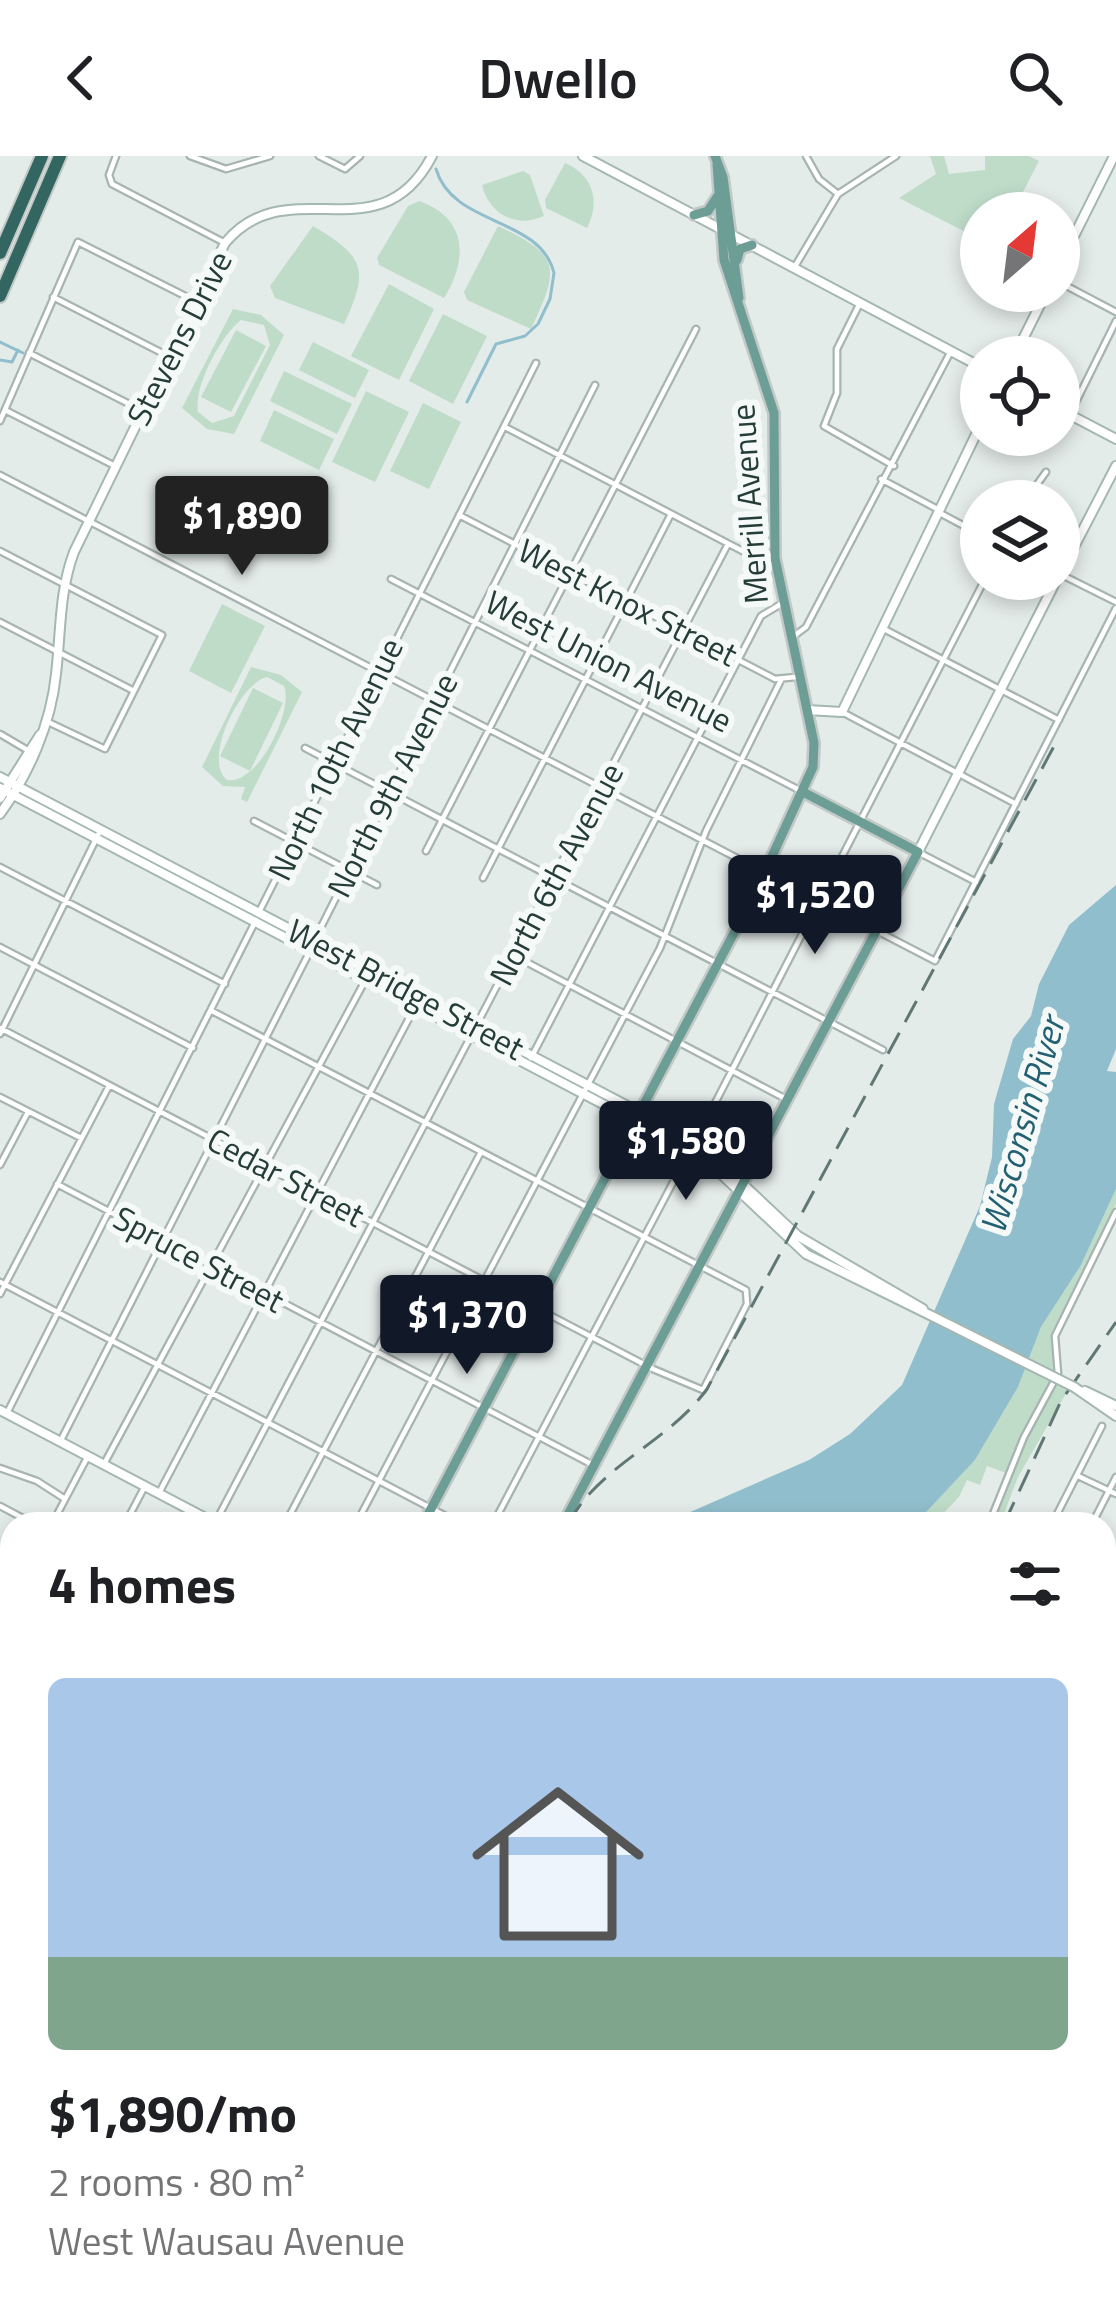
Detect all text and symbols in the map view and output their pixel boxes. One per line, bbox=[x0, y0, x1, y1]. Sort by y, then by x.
text: Dwello bbox=[478, 37, 638, 119]
icon: back bbox=[48, 45, 114, 111]
icon: search bbox=[1002, 45, 1068, 111]
north arrow bbox=[960, 192, 1080, 312]
map controls bbox=[960, 192, 1080, 600]
street label: Stevens Drive bbox=[114, 242, 244, 434]
button: locate bbox=[960, 336, 1080, 456]
street label: Merrill Avenue bbox=[717, 402, 781, 606]
pin: $1,890 bbox=[144, 476, 340, 578]
button: layers bbox=[960, 480, 1080, 600]
text: $1,890 bbox=[182, 485, 302, 544]
street label: West Knox Street bbox=[510, 525, 747, 679]
street label: West Union Avenue bbox=[477, 577, 741, 745]
street label: North 10th Avenue bbox=[255, 629, 415, 889]
street label: North 9th Avenue bbox=[314, 664, 470, 906]
street label: North 6th Avenue bbox=[476, 754, 636, 994]
pin: $1,520 bbox=[717, 855, 913, 957]
text: $1,520 bbox=[755, 864, 875, 923]
street label: West Bridge Street bbox=[279, 905, 534, 1073]
water label: Wisconsin River bbox=[964, 1006, 1080, 1240]
pin: $1,580 bbox=[588, 1101, 784, 1203]
text: $1,580 bbox=[626, 1110, 746, 1169]
street label: Cedar Street bbox=[198, 1115, 374, 1240]
street label: Spruce Street bbox=[105, 1193, 294, 1325]
pin: $1,370 bbox=[369, 1275, 565, 1377]
text: $1,370 bbox=[407, 1284, 527, 1343]
text: 4 homes bbox=[48, 1545, 236, 1623]
icon: filters bbox=[1002, 1551, 1068, 1617]
icon: home bbox=[450, 1756, 666, 1972]
text: $1,890/mo bbox=[48, 2074, 297, 2152]
text: 2 rooms · 80 m² bbox=[48, 2152, 305, 2211]
text: West Wausau Avenue bbox=[48, 2211, 405, 2270]

